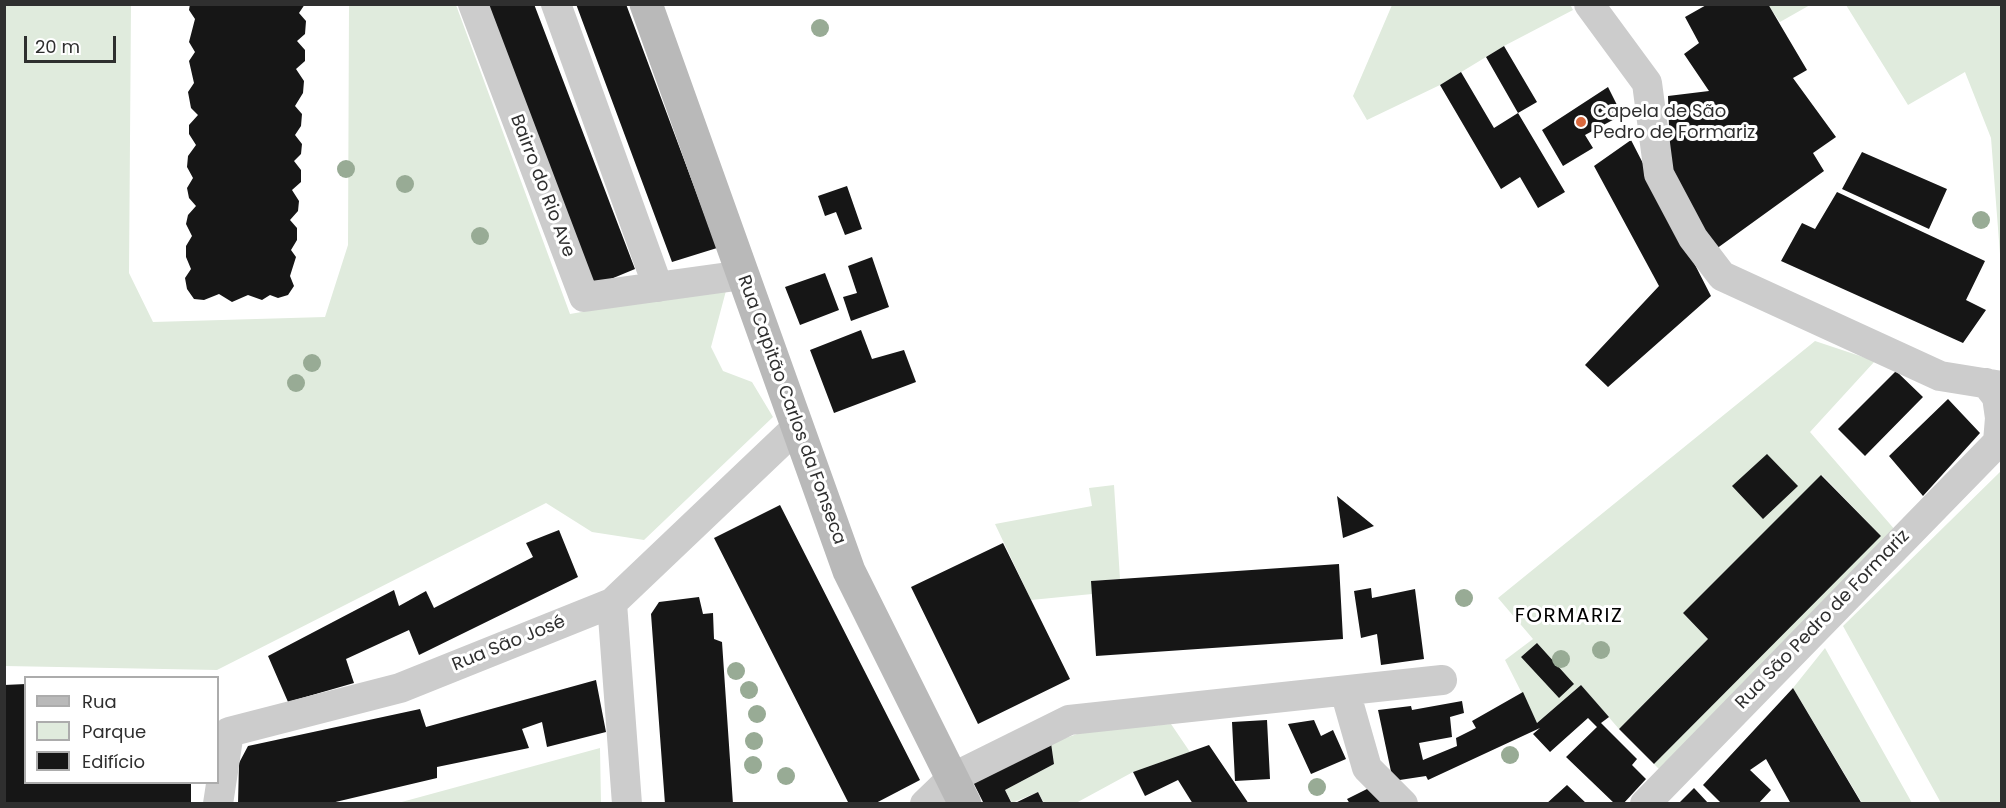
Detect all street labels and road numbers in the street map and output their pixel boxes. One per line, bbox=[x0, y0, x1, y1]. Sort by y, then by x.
street label: Bairro do Rio Ave bbox=[505, 112, 579, 260]
street label: Rua Capitão Carlos da Fonseca bbox=[732, 272, 850, 548]
street label: Rua São Pedro de Formariz bbox=[1732, 526, 1914, 714]
street label: Rua São José bbox=[449, 611, 569, 677]

